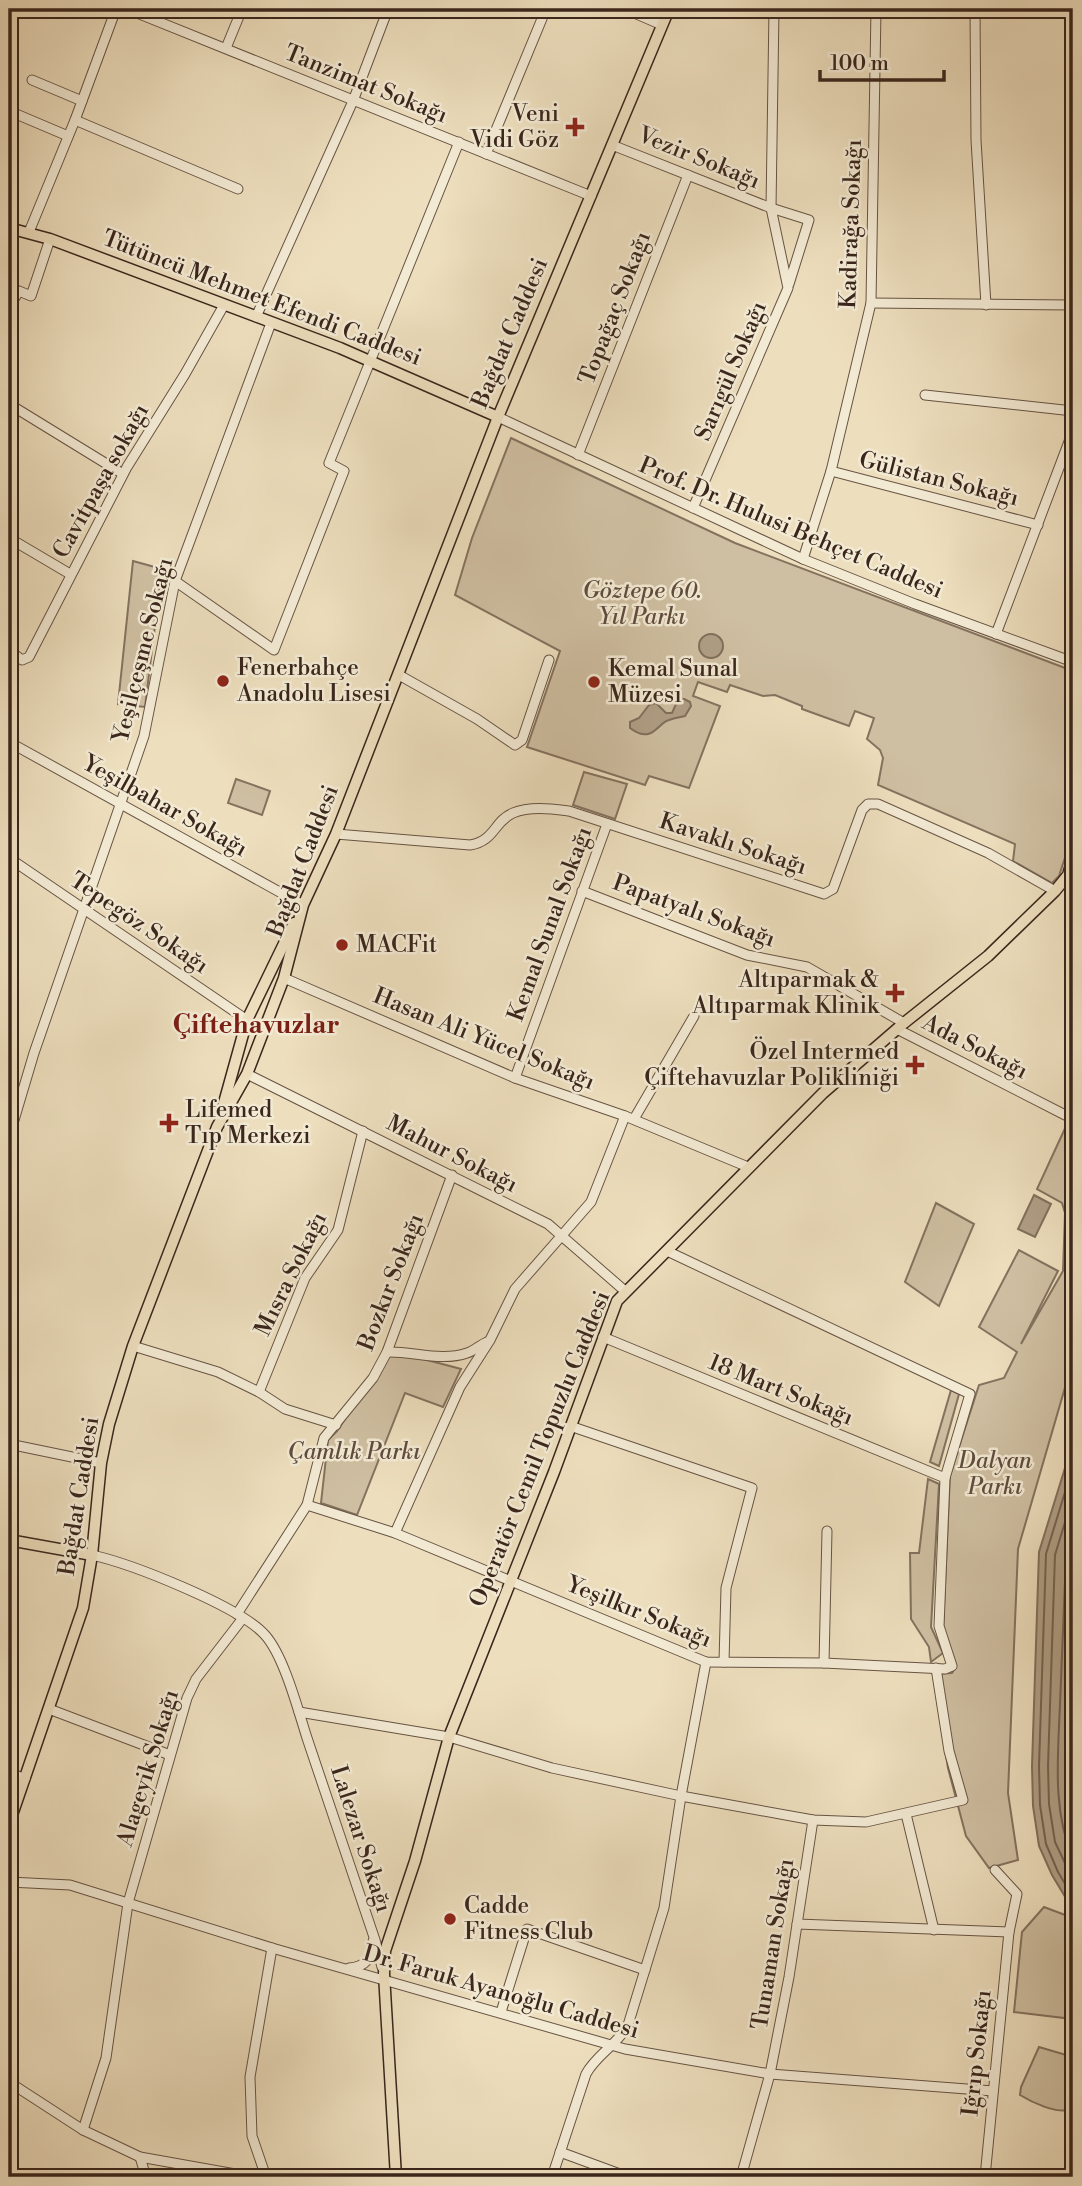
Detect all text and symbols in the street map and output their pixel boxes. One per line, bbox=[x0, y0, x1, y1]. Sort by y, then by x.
scale bar bbox=[820, 38, 944, 82]
street label: Tanzimat Sokağı bbox=[280, 39, 452, 129]
text: 100 m bbox=[830, 51, 889, 77]
place label: Veni Vidi Göz bbox=[469, 100, 559, 154]
marker: Veni Vidi Göz bbox=[565, 117, 585, 137]
street label: Vezir Sokağı bbox=[633, 120, 764, 195]
street label: Kadirağa Sokağı bbox=[834, 139, 868, 309]
street label: Tütüncü Mehmet Efendi Caddesi bbox=[99, 224, 425, 372]
street label: Topağaç Sokağı bbox=[573, 227, 657, 389]
street label: Bağdat Caddesi bbox=[465, 254, 554, 413]
street label: Sarıgül Sokağı bbox=[689, 297, 773, 445]
street label: Cavitpaşa sokağı bbox=[47, 399, 155, 563]
street label: Gülistan Sokağı bbox=[856, 446, 1022, 512]
street label: Prof. Dr. Hulusi Behçet Caddesi bbox=[635, 451, 947, 605]
street label: Yeşilçeşme Sokağı bbox=[106, 555, 179, 746]
park label: Göztepe 60. Yıl Parkı bbox=[583, 577, 701, 631]
place label: Fenerbahçe Anadolu Lisesi bbox=[236, 654, 391, 708]
place label: Kemal Sunal Müzesi bbox=[608, 655, 738, 709]
marker: Fenerbahçe Anadolu Lisesi bbox=[215, 673, 231, 689]
marker: Kemal Sunal Müzesi bbox=[586, 674, 602, 690]
street label: Yeşilbahar Sokağı bbox=[77, 749, 252, 863]
street label: Bağdat Caddesi bbox=[261, 781, 345, 942]
street label: Kavaklı Sokağı bbox=[656, 807, 810, 881]
street label: Kemal Sunal Sokağı bbox=[502, 823, 598, 1025]
street label: Tepegöz Sokağı bbox=[64, 866, 214, 980]
street label: Papatyalı Sokağı bbox=[609, 869, 779, 953]
place label: MACFit bbox=[356, 931, 437, 959]
marker: MACFit bbox=[334, 937, 350, 953]
place label: Altıparmak & Altıparmak Klinik bbox=[691, 966, 880, 1020]
street label: Hasan Ali Yücel Sokağı bbox=[369, 982, 599, 1096]
marker: Altıparmak & Altıparmak Klinik bbox=[885, 983, 905, 1003]
street label: Ada Sokağı bbox=[917, 1008, 1033, 1086]
district label: Çiftehavuzlar bbox=[172, 1009, 340, 1041]
place label: Özel Intermed Çiftehavuzlar Polikliniği bbox=[644, 1036, 899, 1092]
marker: Özel Intermed Çiftehavuzlar Polikliniği bbox=[905, 1055, 925, 1075]
place label: Lifemed Tıp Merkezi bbox=[185, 1096, 311, 1150]
street label: Mahur Sokağı bbox=[382, 1109, 522, 1199]
marker: Lifemed Tıp Merkezi bbox=[159, 1113, 179, 1133]
street label: Mısra Sokağı bbox=[249, 1208, 333, 1340]
street label: Bozkır Sokağı bbox=[352, 1210, 430, 1355]
street label: Operatör Cemil Topuzlu Caddesi bbox=[464, 1287, 616, 1611]
street label: 18 Mart Sokağı bbox=[704, 1348, 858, 1432]
street label: Bağdat Caddesi bbox=[52, 1415, 105, 1578]
park label: Çamlık Parkı bbox=[287, 1438, 421, 1466]
park label: Dalyan Parkı bbox=[957, 1447, 1033, 1501]
street label: Yeşilkır Sokağı bbox=[562, 1570, 716, 1654]
street label: Alageyik Sokağı bbox=[111, 1686, 185, 1851]
street label: Lalezar Sokağı bbox=[324, 1762, 398, 1916]
street label: Tunaman Sokağı bbox=[746, 1856, 800, 2032]
place label: Cadde Fitness Club bbox=[464, 1892, 593, 1946]
marker: Cadde Fitness Club bbox=[442, 1911, 458, 1927]
street label: Dr. Faruk Ayanoğlu Caddesi bbox=[360, 1939, 642, 2045]
street label: Iğrıp Sokağı bbox=[956, 1989, 998, 2117]

